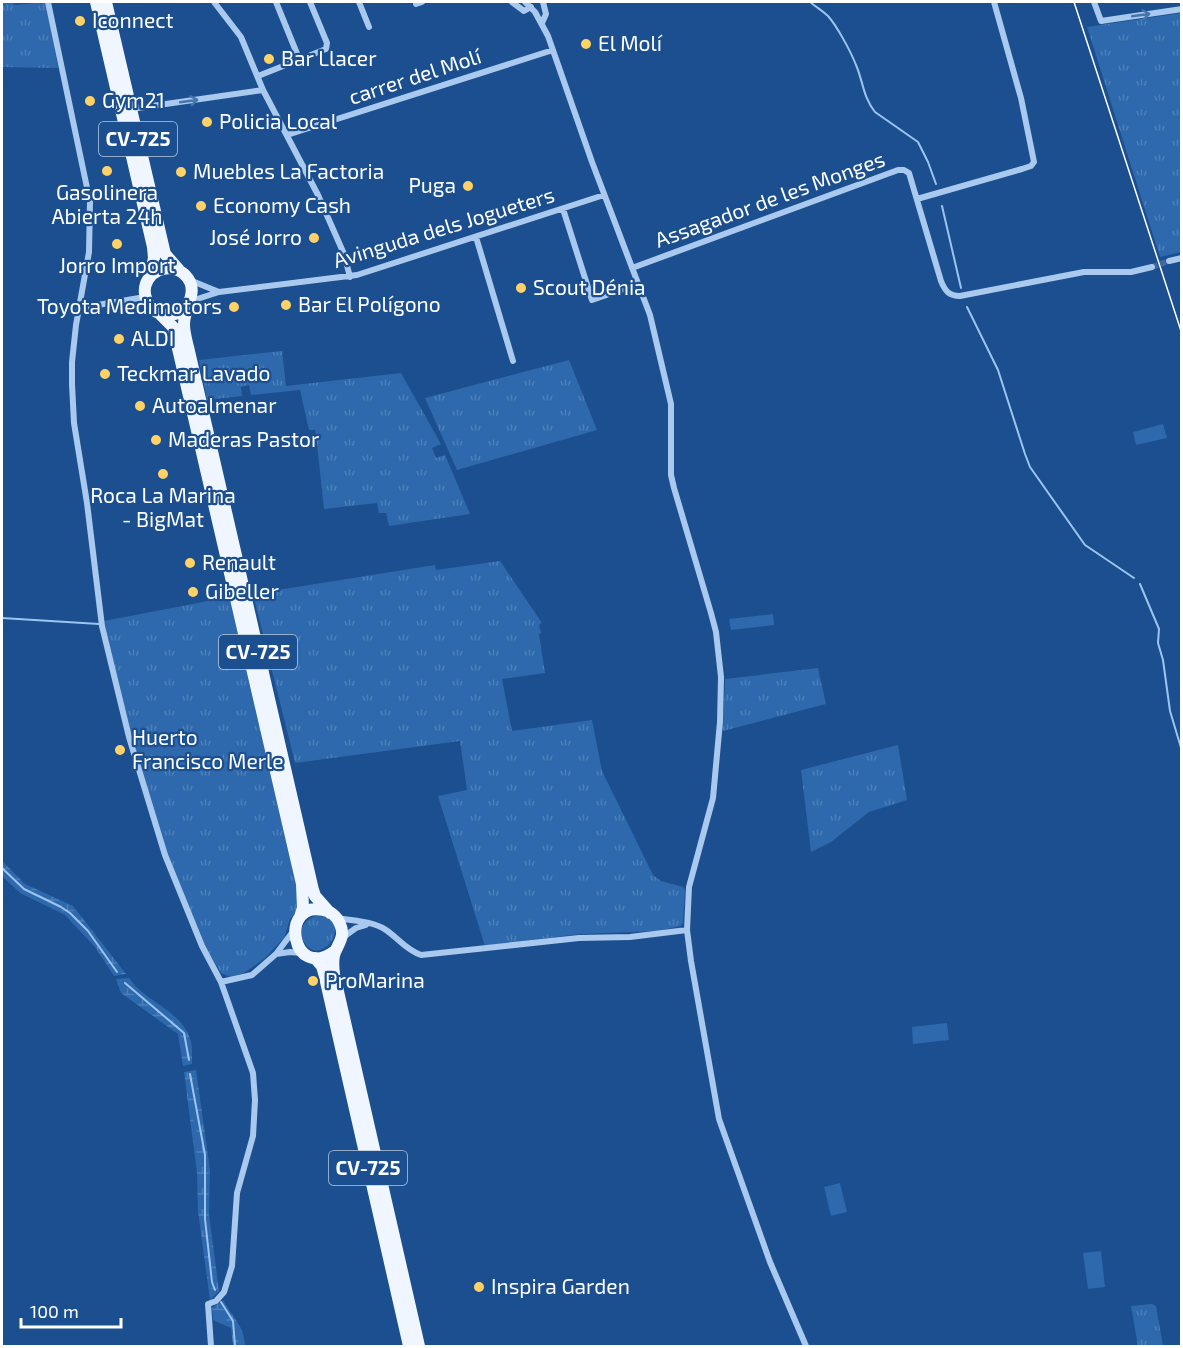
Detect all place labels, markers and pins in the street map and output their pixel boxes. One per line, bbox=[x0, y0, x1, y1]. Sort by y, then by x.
place label: Iconnect bbox=[92, 7, 173, 32]
marker: Iconnect bbox=[73, 14, 87, 28]
place label: El Molí bbox=[598, 30, 663, 55]
marker: El Molí bbox=[579, 37, 593, 51]
place label: Bar Llacer bbox=[281, 45, 377, 70]
marker: Bar Llacer bbox=[262, 52, 276, 66]
place label: Gym21 bbox=[102, 87, 165, 112]
marker: Gym21 bbox=[83, 94, 97, 108]
place label: Policia Local bbox=[219, 108, 338, 133]
marker: Policia Local bbox=[200, 115, 214, 129]
place label: Muebles La Factoria bbox=[193, 158, 384, 183]
marker: Gasolinera Abierta 24h bbox=[100, 164, 114, 178]
marker: Muebles La Factoria bbox=[174, 165, 188, 179]
place label: Puga bbox=[408, 172, 456, 197]
place label: Gasolinera Abierta 24h bbox=[51, 179, 163, 228]
marker: Puga bbox=[461, 179, 475, 193]
place label: Economy Cash bbox=[213, 192, 351, 217]
marker: Economy Cash bbox=[194, 199, 208, 213]
place label: José Jorro bbox=[209, 224, 302, 249]
marker: José Jorro bbox=[307, 231, 321, 245]
marker: Jorro Import bbox=[110, 237, 124, 251]
place label: Jorro Import bbox=[59, 252, 175, 277]
place label: Scout Dénia bbox=[533, 274, 646, 299]
marker: Scout Dénia bbox=[514, 281, 528, 295]
place label: Bar El Polígono bbox=[298, 291, 441, 316]
place label: Toyota Medimotors bbox=[37, 293, 222, 318]
marker: Bar El Polígono bbox=[279, 298, 293, 312]
marker: Toyota Medimotors bbox=[227, 300, 241, 314]
place label: ALDI bbox=[131, 325, 174, 350]
marker: ALDI bbox=[112, 332, 126, 346]
place label: Teckmar Lavado bbox=[117, 360, 271, 385]
marker: Teckmar Lavado bbox=[98, 367, 112, 381]
place label: Autoalmenar bbox=[152, 392, 277, 417]
marker: Autoalmenar bbox=[133, 399, 147, 413]
place label: Maderas Pastor bbox=[168, 426, 320, 451]
marker: Maderas Pastor bbox=[149, 433, 163, 447]
marker: Roca La Marina - BigMat bbox=[156, 467, 170, 481]
place label: Roca La Marina - BigMat bbox=[90, 482, 236, 531]
place label: Renault bbox=[202, 549, 276, 574]
marker: Renault bbox=[183, 556, 197, 570]
place label: Gibeller bbox=[205, 578, 279, 603]
marker: Gibeller bbox=[186, 585, 200, 599]
place label: Huerto Francisco Merle bbox=[132, 724, 284, 773]
marker: Huerto Francisco Merle bbox=[113, 743, 127, 757]
place label: ProMarina bbox=[325, 967, 425, 992]
marker: ProMarina bbox=[306, 974, 320, 988]
place label: Inspira Garden bbox=[491, 1273, 630, 1298]
marker: Inspira Garden bbox=[472, 1280, 486, 1294]

